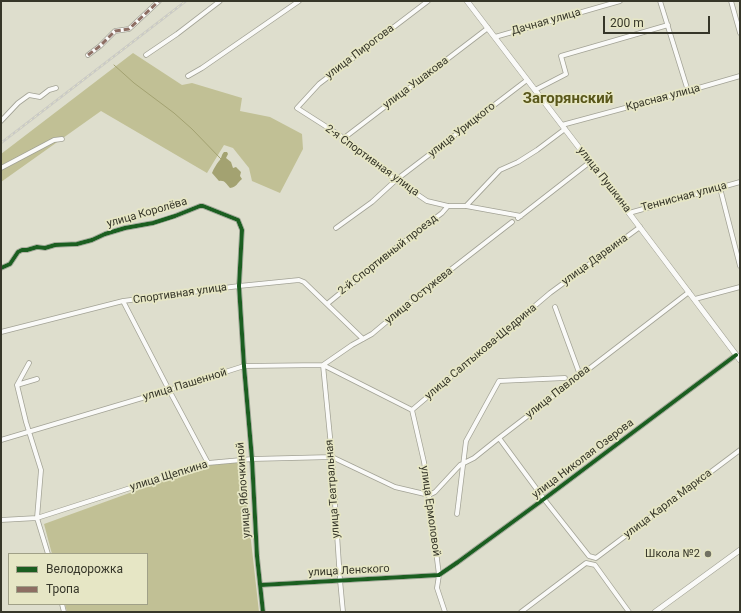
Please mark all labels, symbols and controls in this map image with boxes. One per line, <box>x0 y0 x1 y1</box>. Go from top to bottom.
street label: Дачная улица <box>510 6 582 38</box>
scale bar <box>605 8 712 34</box>
text: 200 m <box>610 16 644 30</box>
street label: улица Пирогова <box>323 22 397 82</box>
street label: улица Ушакова <box>381 54 451 112</box>
street label: Красная улица <box>625 82 701 114</box>
district label: Загорянский <box>523 90 613 108</box>
street label: улица Урицкого <box>426 100 498 160</box>
street label: 2-я Спортивная улица <box>323 123 421 199</box>
street label: улица Пушкина <box>574 145 634 215</box>
street label: Теннисная улица <box>640 179 728 215</box>
street label: улица Королёва <box>105 195 189 231</box>
street label: 2-й Спортивный проезд <box>336 212 440 298</box>
street label: улица Дарвина <box>559 232 631 288</box>
street label: улица Остужева <box>383 265 455 327</box>
street label: Спортивная улица <box>132 281 228 307</box>
street label: улица Салтыкова-Щедрина <box>422 301 540 403</box>
street label: улица Павлова <box>523 363 593 421</box>
street label: улица Пашенной <box>142 366 228 404</box>
street label: улица Николая Озерова <box>530 416 636 502</box>
street label: улица Театральная <box>323 439 343 539</box>
street label: улица Яблочкиной <box>234 442 254 538</box>
street label: улица Щепкина <box>129 458 209 494</box>
street label: улица Ермоловой <box>417 465 443 557</box>
street label: улица Карла Маркса <box>621 467 715 541</box>
place label: Школа №2 <box>645 547 700 561</box>
marker: Школа №2 <box>703 549 713 559</box>
legend <box>8 553 148 605</box>
text: Велодорожка <box>46 562 123 576</box>
street label: улица Ленского <box>308 562 390 580</box>
text: Тропа <box>46 582 80 596</box>

